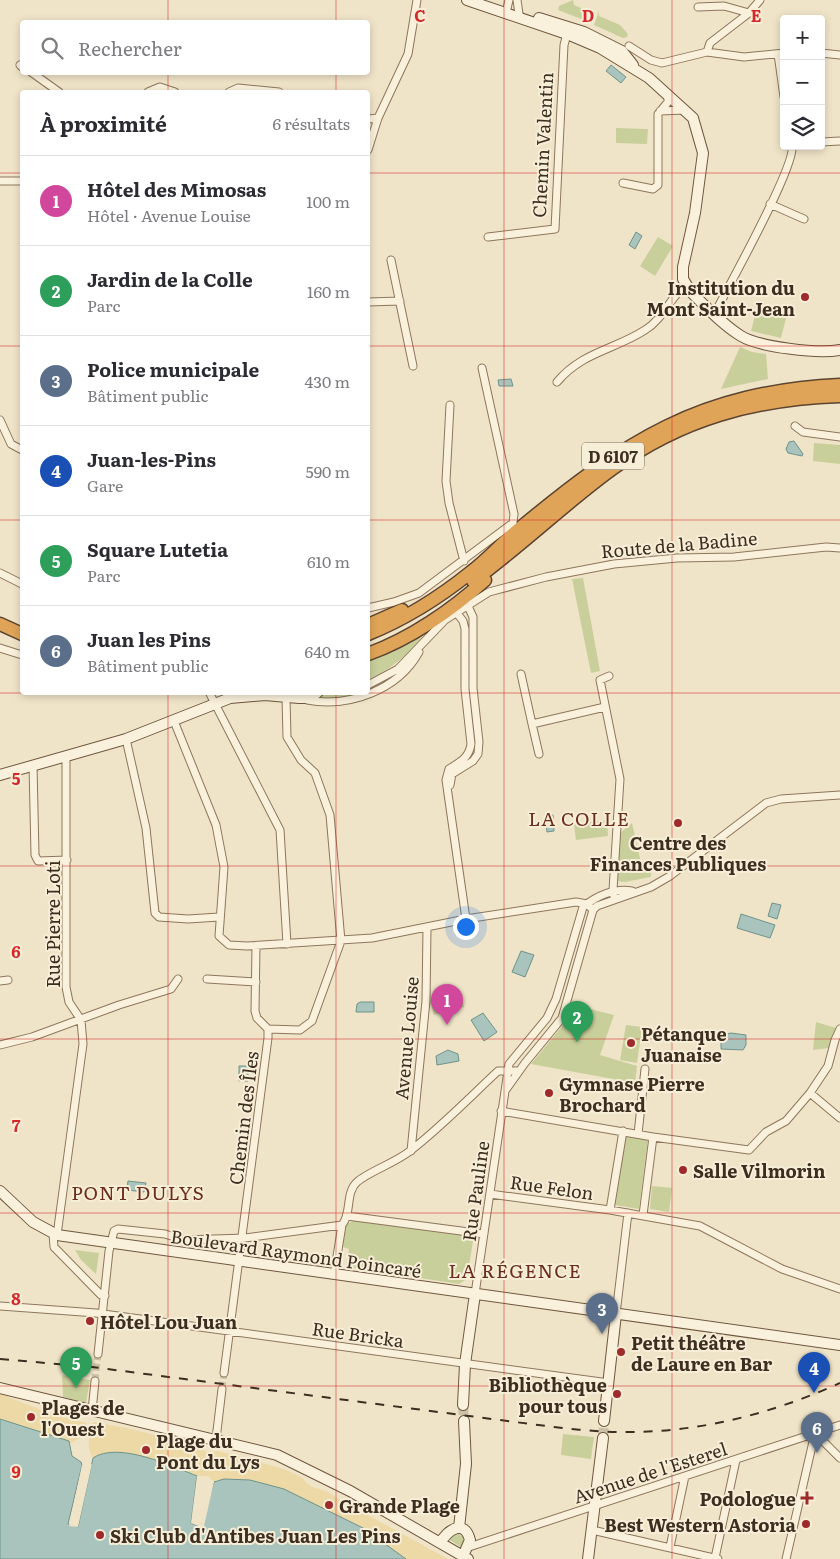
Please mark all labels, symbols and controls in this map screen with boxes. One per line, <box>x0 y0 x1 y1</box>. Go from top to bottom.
text: C <box>414 3 426 27</box>
text: D <box>582 3 594 27</box>
text: E <box>751 3 762 27</box>
map controls <box>780 15 825 150</box>
button: + <box>780 15 825 60</box>
search box <box>20 20 370 75</box>
icon: search <box>38 34 66 62</box>
text: Rechercher <box>78 34 182 62</box>
button: − <box>780 60 825 105</box>
street label: Chemin Valentin <box>525 71 559 218</box>
button: layers <box>780 105 825 150</box>
text: À proximité <box>40 107 167 138</box>
text: 6 résultats <box>272 111 350 135</box>
text: Hôtel des Mimosas <box>87 175 266 203</box>
text: 1 <box>53 189 59 213</box>
text: 100 m <box>306 189 350 213</box>
text: Hôtel · Avenue Louise <box>87 203 251 227</box>
text: Jardin de la Colle <box>87 265 253 293</box>
place label: Institution du Mont Saint-Jean <box>646 274 795 322</box>
text: 2 <box>52 279 60 303</box>
text: 160 m <box>307 279 350 303</box>
marker: Institution du Mont Saint-Jean <box>799 291 811 303</box>
text: Parc <box>87 293 121 317</box>
text: Police municipale <box>87 355 259 383</box>
text: 3 <box>52 369 60 393</box>
text: 430 m <box>305 369 350 393</box>
text: Bâtiment public <box>87 383 209 407</box>
road number: D 6107 <box>582 442 644 470</box>
text: Juan-les-Pins <box>87 445 216 473</box>
text: 4 <box>51 459 61 483</box>
text: 590 m <box>306 459 350 483</box>
text: Gare <box>87 473 123 497</box>
street label: Route de la Badine <box>600 524 758 564</box>
text: Square Lutetia <box>87 535 228 563</box>
text: 5 <box>52 549 60 573</box>
text: 610 m <box>307 549 350 573</box>
text: Parc <box>87 563 121 587</box>
text: Juan les Pins <box>87 625 211 653</box>
text: 6 <box>51 639 61 663</box>
text: 640 m <box>305 639 350 663</box>
text: Bâtiment public <box>87 653 209 677</box>
text: 5 <box>12 766 21 790</box>
district label: LA COLLE <box>528 804 630 832</box>
marker: Centre des Finances Publiques <box>672 817 684 829</box>
place label: Centre des Finances Publiques <box>590 829 766 877</box>
street label: Rue Pierre Loti <box>39 860 66 988</box>
your location <box>453 914 479 940</box>
text: 6 <box>11 939 21 963</box>
street label: Avenue Louise <box>387 975 425 1101</box>
pin: 1 <box>431 984 463 1025</box>
pin: 2 <box>561 1001 593 1042</box>
place label: Pétanque Juanaise <box>641 1020 727 1068</box>
marker: Pétanque Juanaise <box>625 1037 637 1049</box>
street label: Chemin des Îles <box>221 1050 265 1186</box>
place label: Gymnase Pierre Brochard <box>559 1070 705 1118</box>
marker: Gymnase Pierre Brochard <box>543 1087 555 1099</box>
text: 7 <box>12 1113 21 1137</box>
street label: Rue Pauline <box>455 1139 495 1243</box>
place label: Salle Vilmorin <box>693 1157 826 1184</box>
marker: Salle Vilmorin <box>677 1164 689 1176</box>
street label: Rue Felon <box>508 1168 596 1206</box>
district label: PONT DULYS <box>71 1178 205 1206</box>
street label: Boulevard Raymond Poincaré <box>169 1222 423 1284</box>
district label: LA RÉGENCE <box>448 1256 582 1284</box>
text: 8 <box>11 1286 21 1310</box>
pin: 3 <box>586 1293 618 1334</box>
place label: Hôtel Lou Juan <box>100 1308 238 1335</box>
street label: Rue Bricka <box>310 1314 406 1354</box>
marker: Hôtel Lou Juan <box>84 1315 96 1327</box>
place label: Petit théâtre de Laure en Bar <box>631 1329 772 1377</box>
marker: Petit théâtre de Laure en Bar <box>615 1346 627 1358</box>
pin: 5 <box>60 1347 92 1388</box>
pin: 4 <box>798 1352 830 1393</box>
place label: Bibliothèque pour tous <box>489 1371 607 1419</box>
marker: Bibliothèque pour tous <box>611 1388 623 1400</box>
place label: Plages de l'Ouest <box>41 1394 125 1442</box>
marker: Plages de l'Ouest <box>25 1411 37 1423</box>
pin: 6 <box>801 1412 833 1453</box>
place label: Plage du Pont du Lys <box>156 1427 260 1475</box>
street label: Avenue de l'Esterel <box>570 1434 730 1510</box>
marker: Plage du Pont du Lys <box>140 1444 152 1456</box>
text: 9 <box>11 1459 21 1483</box>
place label: Podologue <box>699 1485 796 1512</box>
marker: Podologue <box>800 1491 814 1505</box>
place label: Grande Plage <box>339 1492 460 1519</box>
marker: Grande Plage <box>323 1499 335 1511</box>
place label: Best Western Astoria <box>604 1511 797 1538</box>
marker: Best Western Astoria <box>800 1518 812 1530</box>
place label: Ski Club d'Antibes Juan Les Pins <box>110 1522 400 1549</box>
marker: Ski Club d'Antibes Juan Les Pins <box>94 1529 106 1541</box>

